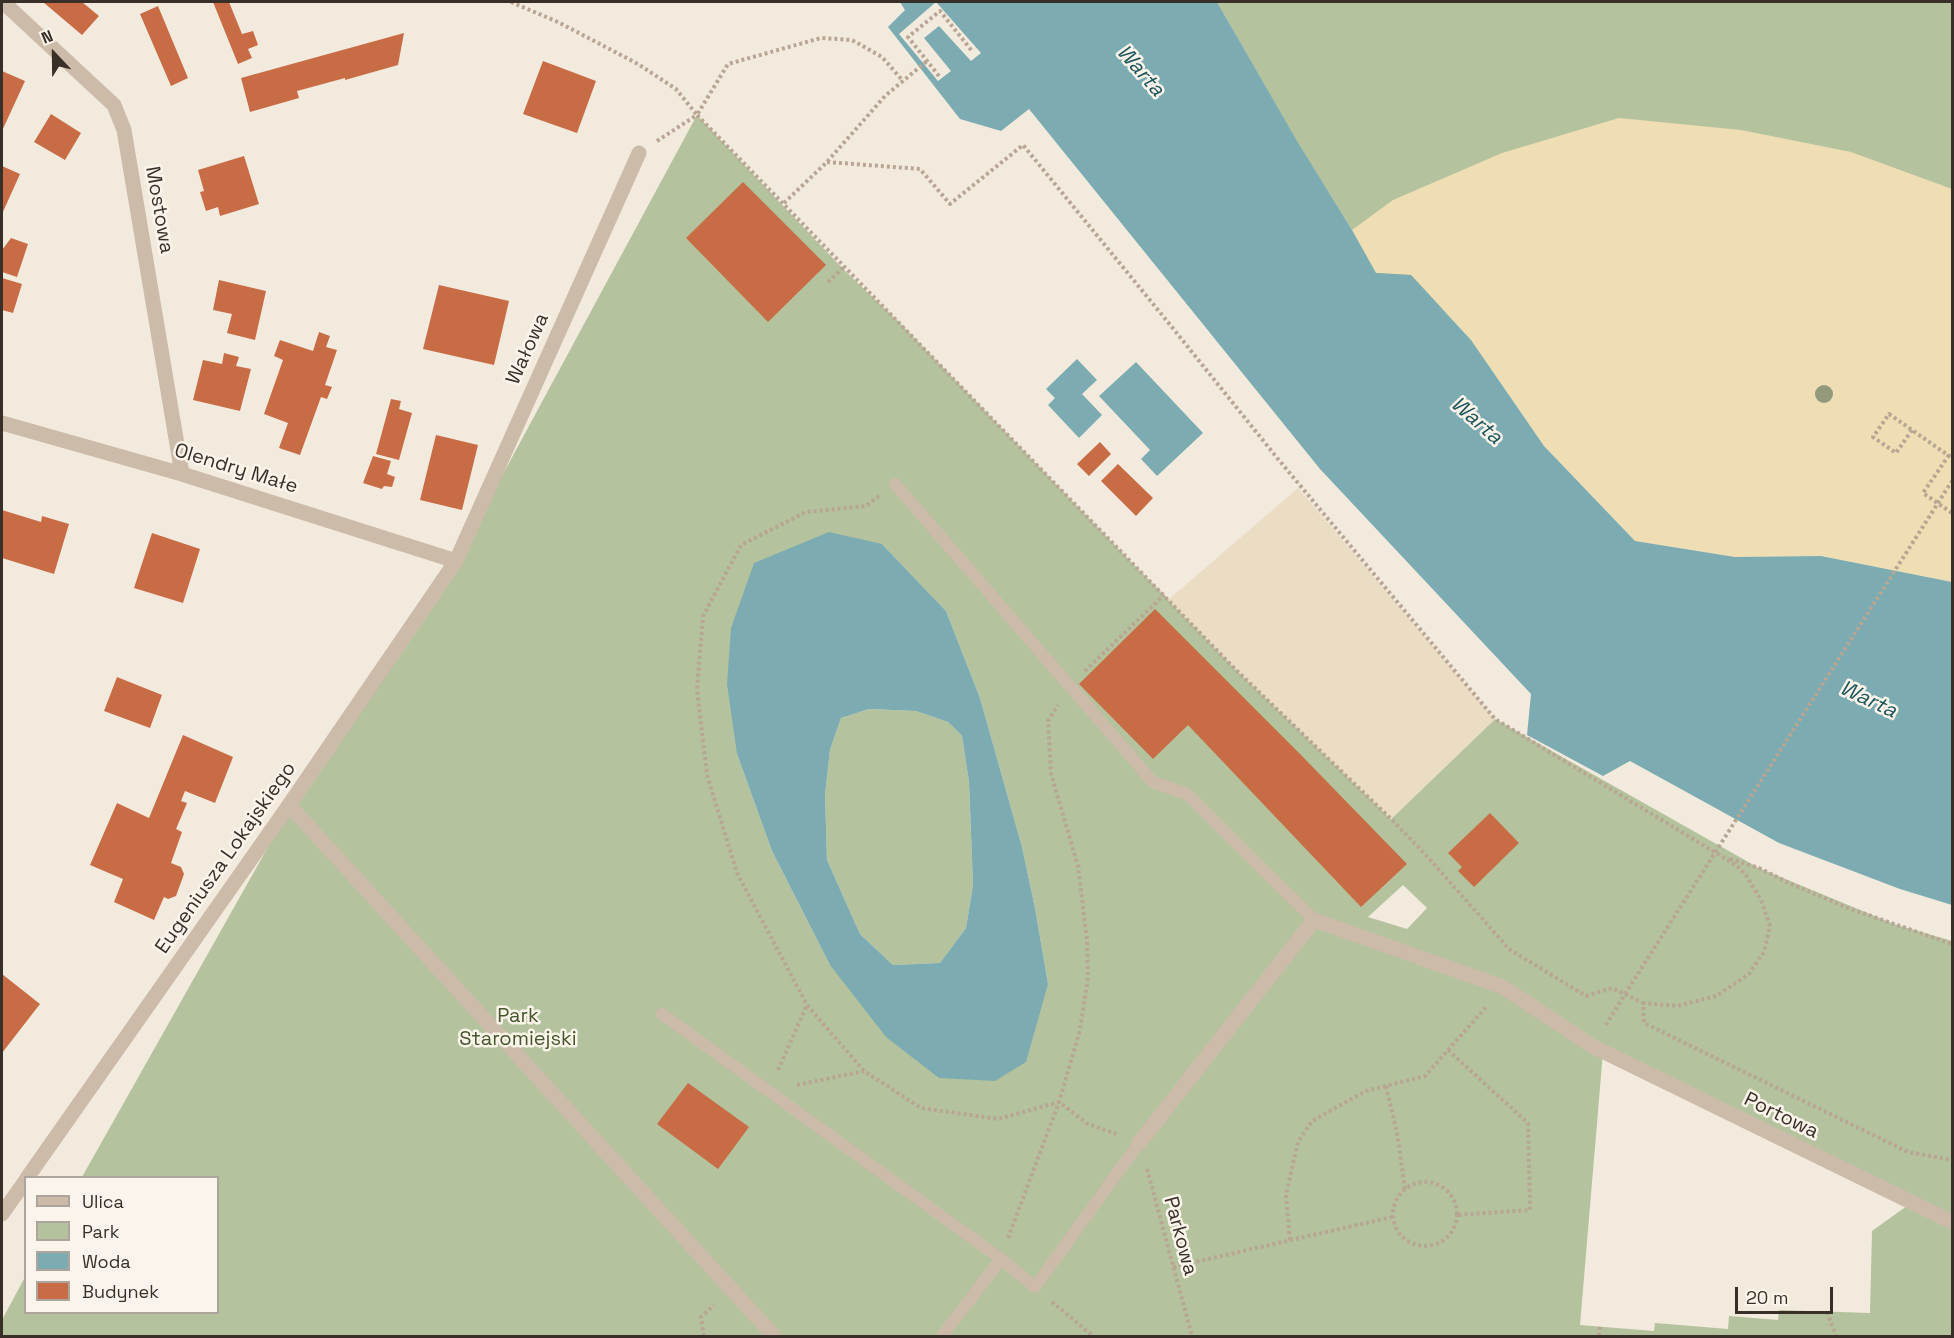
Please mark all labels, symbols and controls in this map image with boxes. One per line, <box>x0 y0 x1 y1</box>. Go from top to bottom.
north arrow <box>24 24 84 84</box>
text: N <box>38 25 56 49</box>
water label: Warta <box>1111 40 1169 102</box>
street label: Mostowa <box>140 164 178 256</box>
street label: Wałowa <box>502 310 554 388</box>
water label: Warta <box>1445 392 1507 450</box>
street label: Olendry Małe <box>171 439 301 499</box>
water label: Warta <box>1836 676 1900 724</box>
street label: Eugeniusza Lokajskiego <box>151 758 301 958</box>
park label: Park Staromiejski <box>459 1005 577 1052</box>
street label: Portowa <box>1740 1088 1822 1144</box>
legend <box>24 1176 219 1314</box>
text: Ulica <box>82 1190 124 1213</box>
street label: Parkowa <box>1158 1194 1202 1278</box>
text: Park <box>82 1220 119 1243</box>
text: Woda <box>82 1250 131 1273</box>
scale bar <box>1738 1275 1836 1313</box>
text: Budynek <box>82 1280 159 1303</box>
text: 20 m <box>1746 1286 1789 1309</box>

